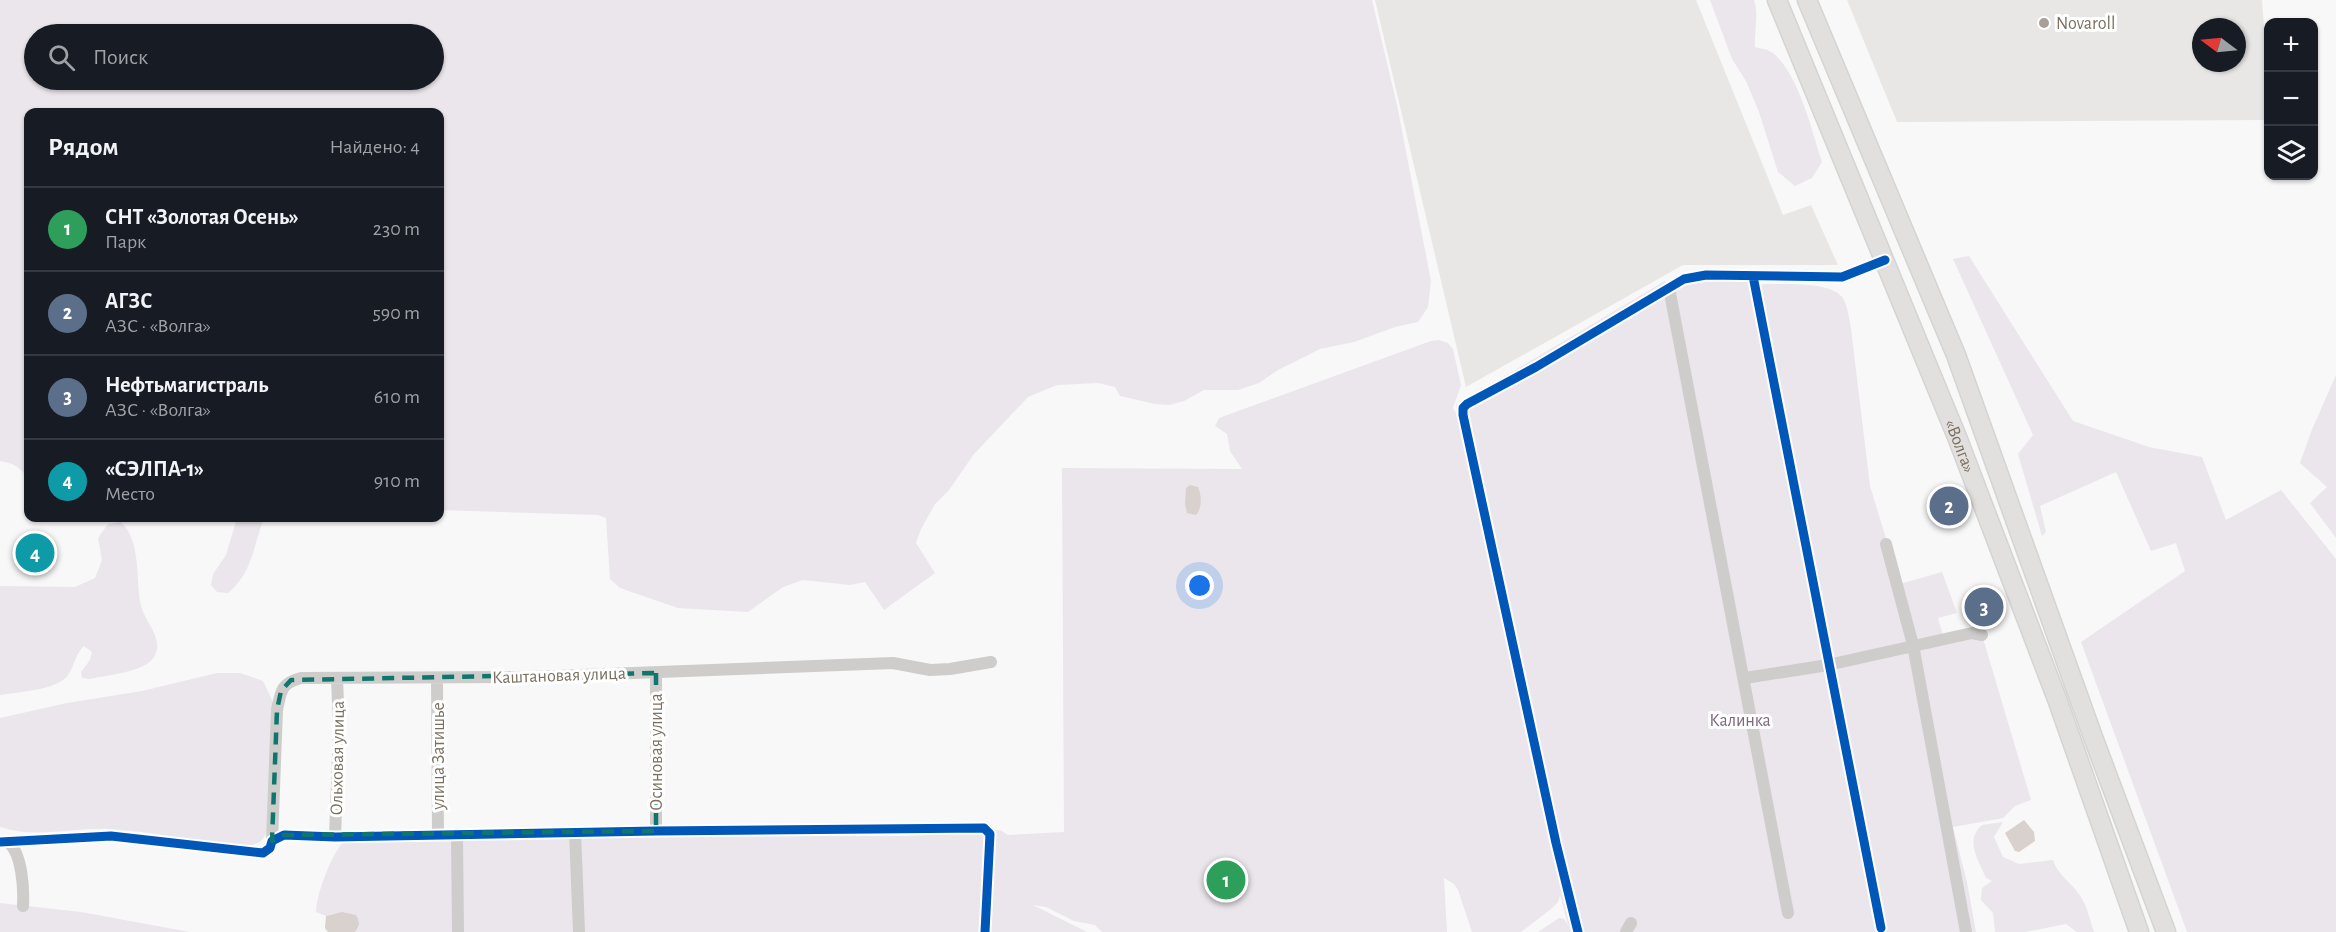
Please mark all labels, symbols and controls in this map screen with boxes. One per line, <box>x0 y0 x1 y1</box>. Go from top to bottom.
place label: Novaroll <box>2056 15 2116 33</box>
marker: Novaroll <box>2037 16 2051 30</box>
north arrow <box>2192 18 2246 72</box>
map controls <box>2264 18 2318 180</box>
button: + <box>2264 18 2318 72</box>
search box <box>24 24 444 90</box>
icon: search <box>45 41 78 74</box>
text: Поиск <box>93 46 148 68</box>
button: − <box>2264 72 2318 126</box>
button: layers <box>2264 126 2318 180</box>
text: Рядом <box>48 134 119 160</box>
text: Найдено: 4 <box>330 137 420 157</box>
text: СНТ «Золотая Осень» <box>105 206 299 228</box>
text: 1 <box>64 219 71 239</box>
text: 230 m <box>373 219 420 239</box>
text: Парк <box>105 232 146 252</box>
text: АГЗС <box>105 290 152 312</box>
text: 2 <box>63 303 72 323</box>
text: 590 m <box>372 303 420 323</box>
text: АЗС · «Волга» <box>105 316 211 336</box>
text: Нефтьмагистраль <box>105 374 268 396</box>
text: 3 <box>63 387 72 407</box>
text: 610 m <box>374 387 420 407</box>
text: АЗС · «Волга» <box>105 400 211 420</box>
street label: «Волга» <box>1941 417 1978 475</box>
text: «СЭЛПА-1» <box>105 458 204 480</box>
text: 4 <box>62 471 73 491</box>
text: 910 m <box>374 471 420 491</box>
text: Место <box>105 484 155 504</box>
pin: 2 <box>1930 484 1968 528</box>
pin: 4 <box>15 530 54 576</box>
your location <box>1185 571 1214 600</box>
pin: 3 <box>1964 584 2004 630</box>
street label: Каштановая улица <box>492 665 626 687</box>
street label: Осиновая улица <box>648 693 666 811</box>
street label: Ольховая улица <box>328 701 348 815</box>
street label: улица Затишье <box>430 702 448 811</box>
park label: Калинка <box>1709 712 1771 730</box>
pin: 1 <box>1206 858 1246 902</box>

